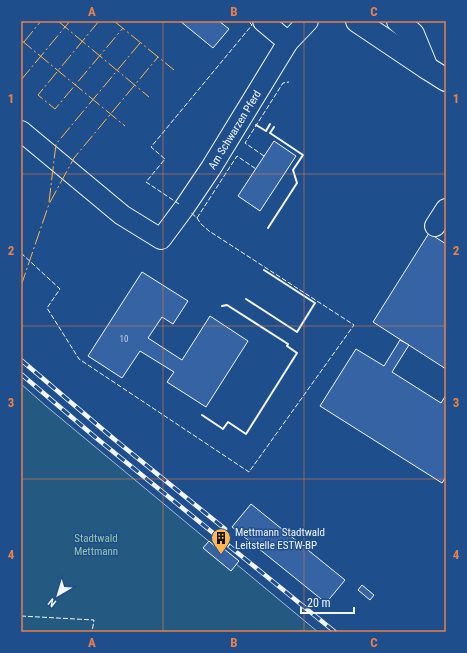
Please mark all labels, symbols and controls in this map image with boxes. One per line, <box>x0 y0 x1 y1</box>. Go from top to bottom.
text: A <box>88 4 96 19</box>
text: B <box>230 4 238 19</box>
text: C <box>370 4 378 19</box>
street label: Am Schwarzen Pferd <box>206 88 264 172</box>
text: 1 <box>8 91 14 106</box>
text: 1 <box>453 91 459 106</box>
text: 2 <box>8 243 15 258</box>
text: 2 <box>453 243 460 258</box>
house number: 10 <box>120 334 128 344</box>
text: 3 <box>8 395 14 410</box>
text: 3 <box>453 395 459 410</box>
place label: Mettmann Stadtwald Leitstelle ESTW-BP <box>235 526 325 552</box>
building icon: Mettmann Stadtwald Leitstelle ESTW-BP <box>210 527 232 555</box>
park label: Stadtwald Mettmann <box>74 532 118 558</box>
text: 4 <box>8 547 15 562</box>
text: 4 <box>453 547 460 562</box>
north arrow <box>38 575 78 615</box>
scale bar <box>301 589 354 615</box>
text: N <box>45 595 59 610</box>
text: 20 m <box>307 596 331 610</box>
text: A <box>88 635 96 650</box>
text: B <box>230 635 238 650</box>
text: C <box>370 635 378 650</box>

